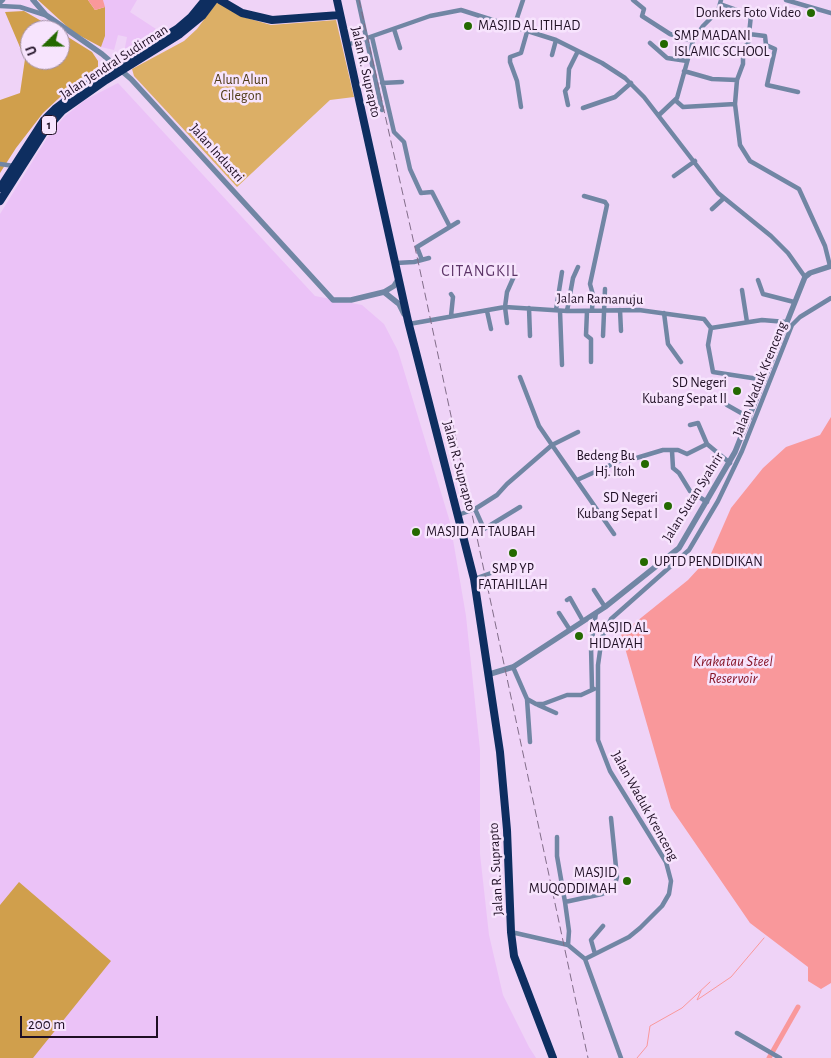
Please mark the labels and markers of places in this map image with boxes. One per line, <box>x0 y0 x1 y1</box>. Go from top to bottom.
place label: Donkers Foto Video <box>696 5 801 21</box>
marker: Donkers Foto Video <box>805 7 817 19</box>
place label: MASJID AL ITIHAD <box>478 18 580 34</box>
marker: MASJID AL ITIHAD <box>462 20 474 32</box>
place label: SMP MADANI ISLAMIC SCHOOL <box>674 28 769 60</box>
marker: SMP MADANI ISLAMIC SCHOOL <box>658 38 670 50</box>
place label: SD Negeri Kubang Sepat II <box>642 375 727 408</box>
marker: SD Negeri Kubang Sepat II <box>731 385 743 397</box>
place label: Bedeng Bu Hj. Itoh <box>576 448 635 481</box>
marker: Bedeng Bu Hj. Itoh <box>639 458 651 470</box>
place label: SD Negeri Kubang Sepat I <box>577 490 658 522</box>
marker: SD Negeri Kubang Sepat I <box>662 500 674 512</box>
place label: MASJID AT TAUBAH <box>426 524 536 540</box>
marker: MASJID AT TAUBAH <box>410 526 422 538</box>
marker: SMP YP FATAHILLAH <box>507 547 519 559</box>
place label: UPTD PENDIDIKAN <box>654 554 763 570</box>
marker: UPTD PENDIDIKAN <box>638 556 650 568</box>
place label: SMP YP FATAHILLAH <box>478 561 548 594</box>
place label: MASJID AL HIDAYAH <box>589 620 648 652</box>
marker: MASJID AL HIDAYAH <box>573 630 585 642</box>
place label: MASJID MUQODDIMAH <box>529 865 617 898</box>
marker: MASJID MUQODDIMAH <box>621 875 633 887</box>

